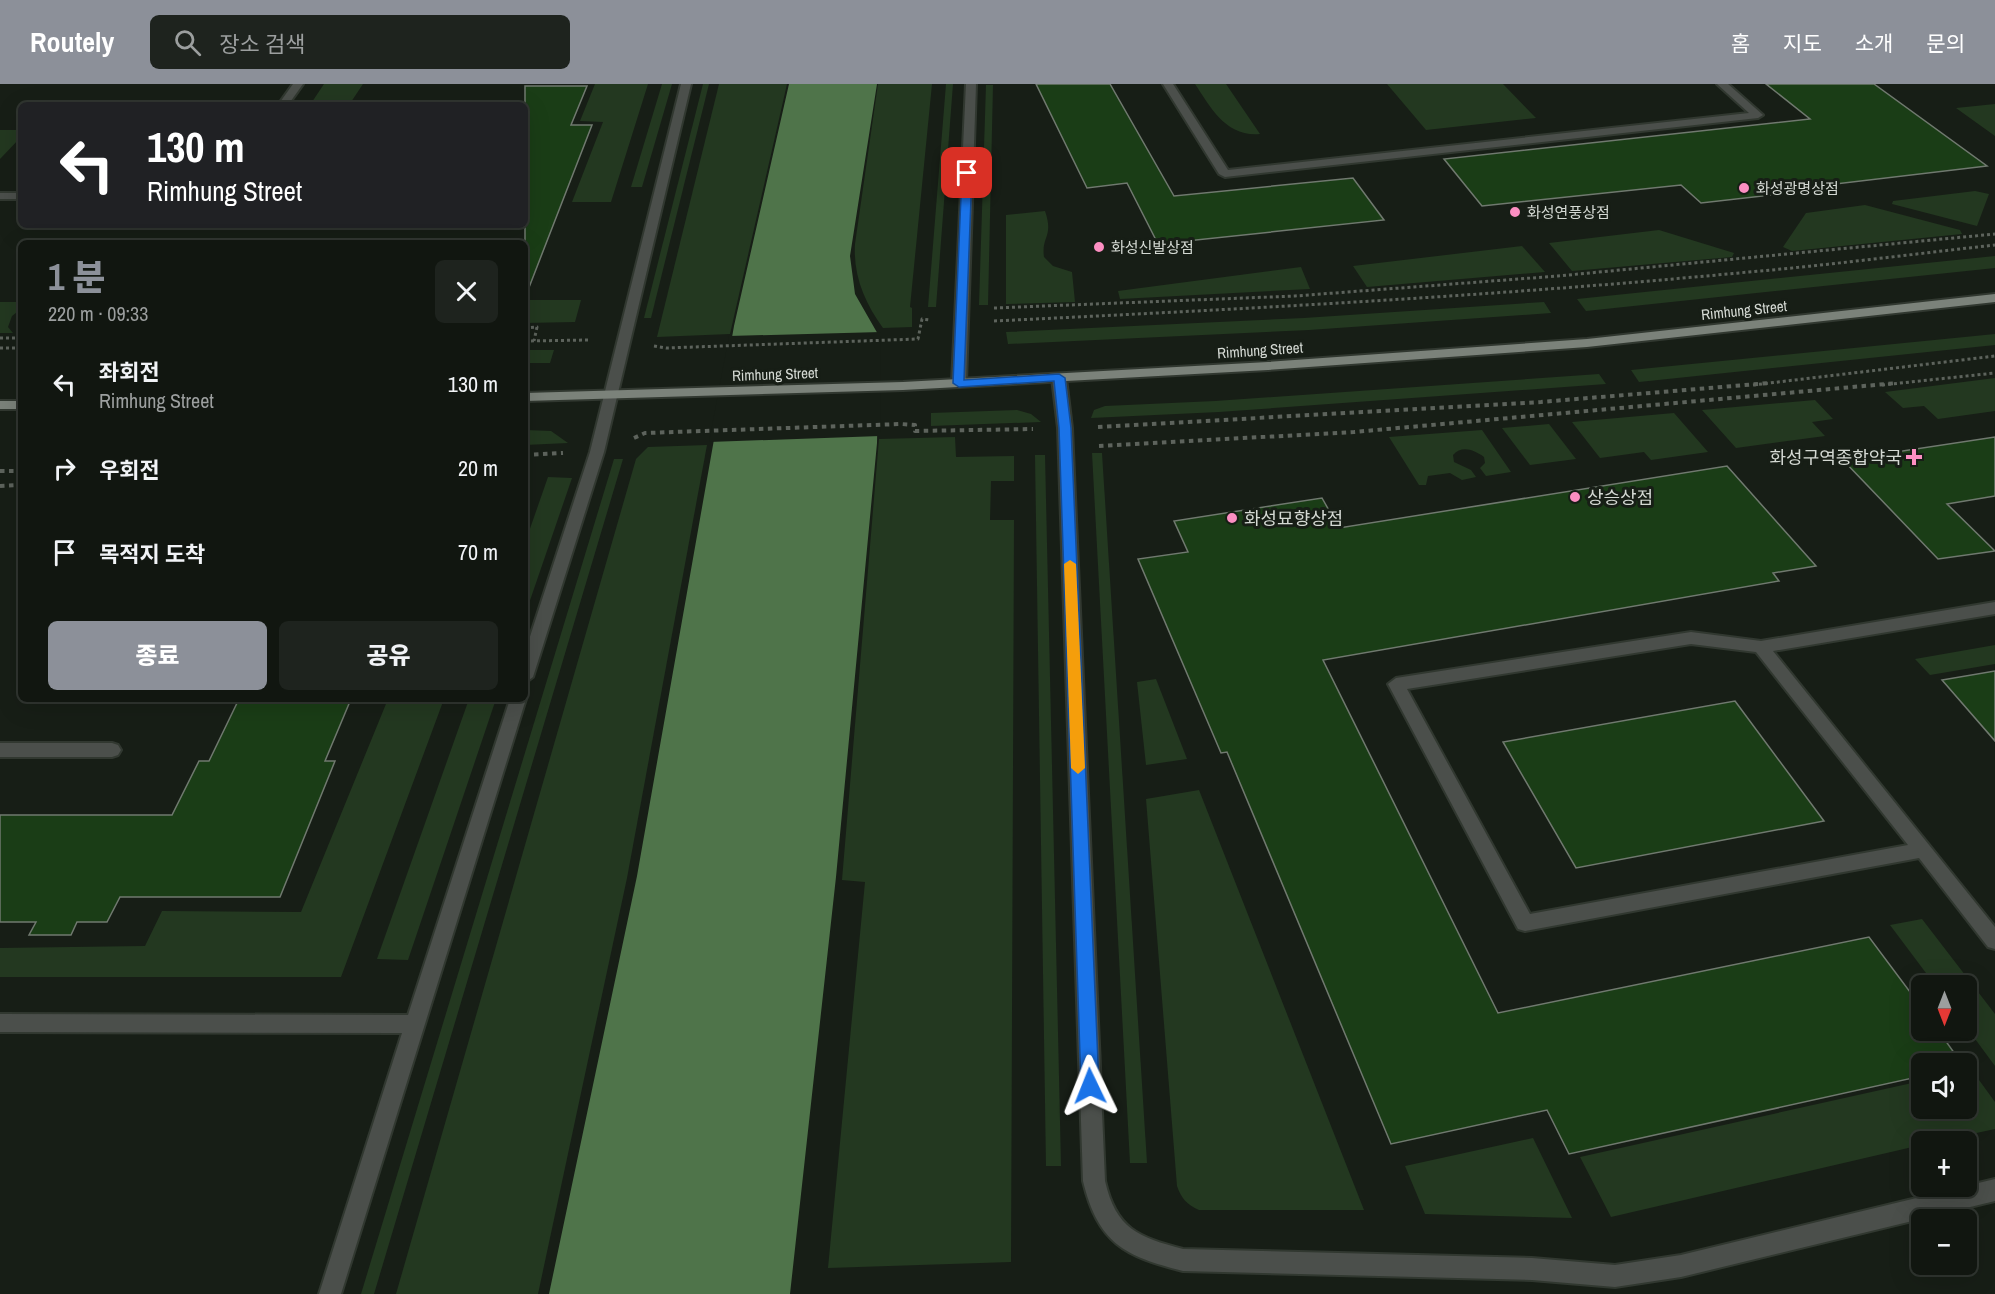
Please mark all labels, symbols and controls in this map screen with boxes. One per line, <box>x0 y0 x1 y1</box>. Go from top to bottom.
search box <box>150 15 570 69</box>
text: Routely <box>30 23 114 61</box>
icon: search <box>171 26 204 59</box>
text: 장소 검색 <box>219 29 305 59</box>
text: 홈 <box>1731 29 1750 58</box>
text: 지도 <box>1783 29 1822 58</box>
text: 소개 <box>1855 29 1893 58</box>
text: 문의 <box>1926 29 1965 58</box>
text: 130 m <box>147 119 245 175</box>
icon: left <box>48 126 126 204</box>
pin <box>941 147 992 198</box>
icon: arrive <box>950 156 983 189</box>
text: Rimhung Street <box>147 173 302 209</box>
place label: 화성광명상점 <box>1756 178 1839 199</box>
marker: 화성광명상점 <box>1737 181 1751 195</box>
place label: 화성연풍상점 <box>1527 202 1610 223</box>
marker: 화성연풍상점 <box>1508 205 1522 219</box>
place label: 화성신발상점 <box>1111 237 1194 258</box>
marker: 화성신발상점 <box>1092 240 1106 254</box>
text: 1 분 <box>48 253 106 301</box>
button: close <box>435 260 498 323</box>
street label: Rimhung Street <box>1700 295 1789 325</box>
text: 220 m · 09:33 <box>48 300 148 327</box>
street label: Rimhung Street <box>1216 336 1304 363</box>
text: 좌회전 <box>99 357 160 387</box>
street label: Rimhung Street <box>732 362 819 386</box>
icon: left <box>48 368 81 401</box>
text: 130 m <box>448 369 498 399</box>
text: Rimhung Street <box>99 387 214 414</box>
place label: 화성구역종합약국 <box>1770 445 1902 470</box>
marker: 화성구역종합약국 <box>1907 450 1921 464</box>
icon: right <box>48 452 81 485</box>
text: 20 m <box>458 453 498 483</box>
text: 우회전 <box>99 455 160 485</box>
place label: 상승상점 <box>1587 485 1653 510</box>
marker: 상승상점 <box>1568 490 1582 504</box>
place label: 화성묘향상점 <box>1244 506 1343 531</box>
marker: 화성묘향상점 <box>1225 511 1239 525</box>
icon: arrive <box>48 536 81 569</box>
text: 70 m <box>458 537 498 567</box>
text: 목적지 도착 <box>99 539 205 569</box>
button: 종료 <box>48 621 267 690</box>
button: 공유 <box>279 621 498 690</box>
north arrow <box>1911 975 1977 1041</box>
map controls <box>1911 975 1977 1275</box>
button: sound <box>1911 1053 1977 1119</box>
position arrow <box>1058 1054 1122 1118</box>
button: + <box>1911 1131 1977 1197</box>
button: − <box>1911 1209 1977 1275</box>

